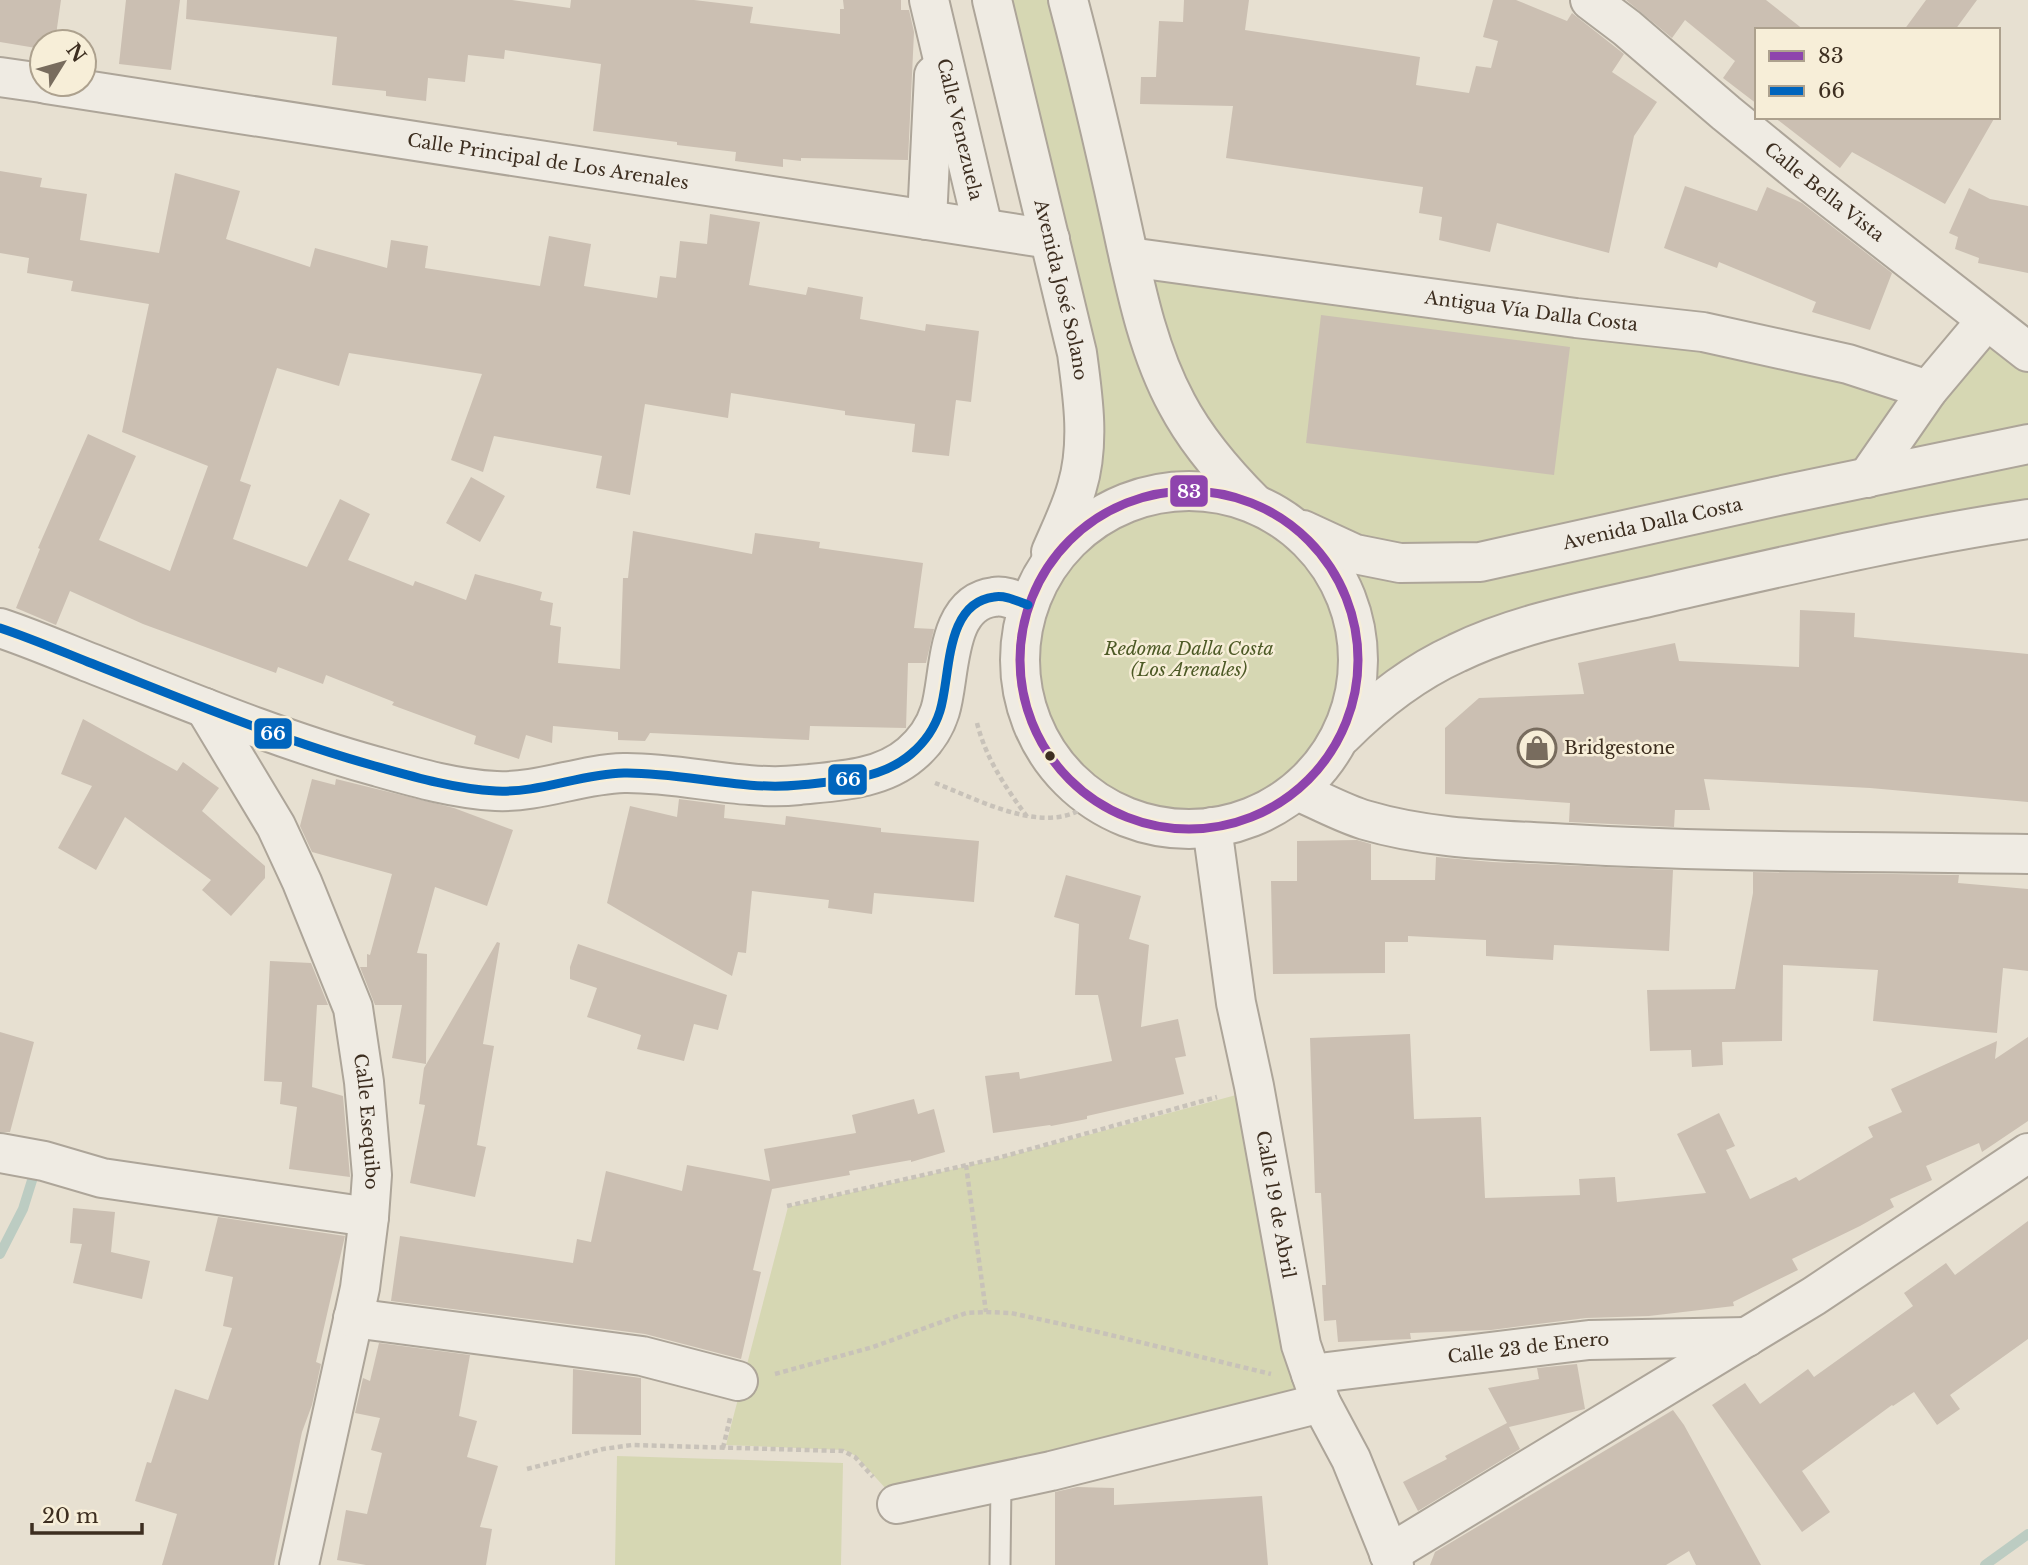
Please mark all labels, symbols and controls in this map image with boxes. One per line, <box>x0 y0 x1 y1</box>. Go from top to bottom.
north arrow <box>28 28 98 98</box>
legend <box>1755 28 2000 119</box>
text: N <box>62 39 91 67</box>
text: 83 <box>1818 43 1844 69</box>
street label: Calle Venezuela <box>932 56 987 202</box>
text: 66 <box>1818 78 1845 104</box>
street label: Calle Principal de Los Arenales <box>406 129 690 194</box>
street label: Calle Bella Vista <box>1760 138 1889 246</box>
street label: Avenida José Solano <box>1029 196 1092 381</box>
street label: Antigua Vía Dalla Costa <box>1422 286 1639 336</box>
line badge: 83 <box>1169 474 1209 508</box>
text: 83 <box>1177 480 1201 503</box>
street label: Avenida Dalla Costa <box>1560 493 1744 555</box>
park label: Redoma Dalla Costa (Los Arenales) <box>1103 638 1274 681</box>
line badge: 66 <box>253 717 293 750</box>
text: 66 <box>260 722 286 745</box>
shop icon: Bridgestone <box>1516 727 1558 769</box>
place label: Bridgestone <box>1564 737 1675 759</box>
unlabelled marker <box>1043 749 1057 763</box>
line badge: 66 <box>827 763 868 796</box>
text: 66 <box>835 768 861 791</box>
street label: Calle Esequibo <box>349 1052 383 1191</box>
street label: Calle 19 de Abril <box>1251 1129 1300 1280</box>
street label: Calle 23 de Enero <box>1446 1329 1609 1368</box>
scale bar <box>32 1492 142 1536</box>
text: 20 m <box>42 1503 99 1529</box>

